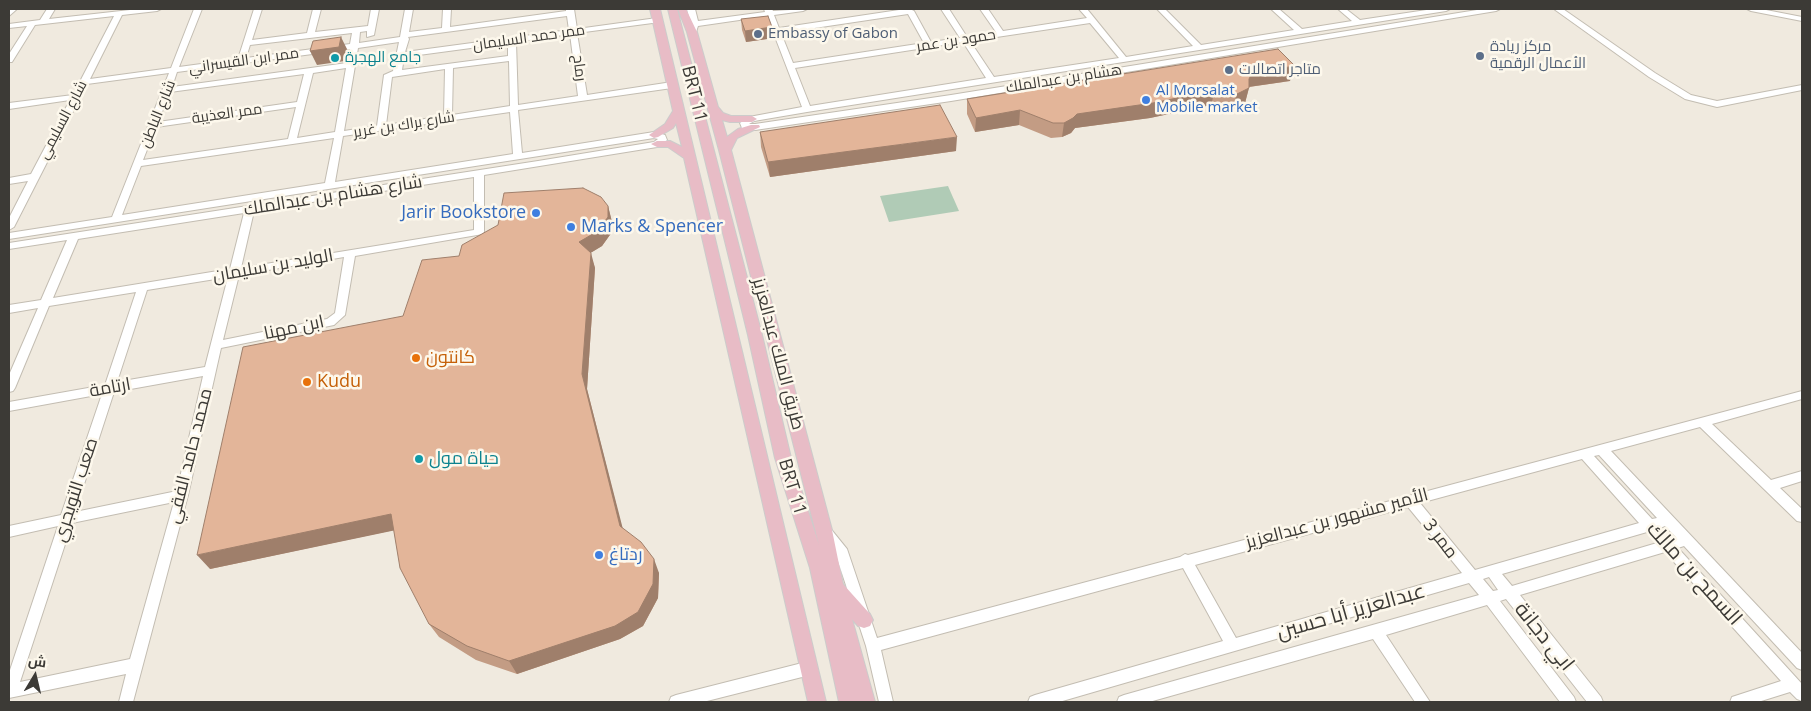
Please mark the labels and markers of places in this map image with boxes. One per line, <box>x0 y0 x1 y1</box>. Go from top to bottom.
place label: Embassy of Gabon <box>768 25 898 43</box>
marker: Embassy of Gabon <box>752 28 764 40</box>
place label: مركز ريادة الأعمال الرقمية <box>1490 38 1586 73</box>
place label: جامع الهجرة <box>345 49 421 67</box>
marker: مركز ريادة الأعمال الرقمية <box>1474 50 1486 62</box>
marker: جامع الهجرة <box>329 52 341 64</box>
place label: متاجر اتصالات <box>1239 61 1321 79</box>
marker: متاجر اتصالات <box>1223 64 1235 76</box>
place label: Al Morsalat Mobile market <box>1156 82 1258 117</box>
marker: Al Morsalat Mobile market <box>1140 94 1152 106</box>
place label: Jarir Bookstore <box>401 202 526 224</box>
marker: Jarir Bookstore <box>530 207 542 219</box>
place label: Marks & Spencer <box>581 216 723 238</box>
marker: Marks & Spencer <box>565 221 577 233</box>
place label: كانتون <box>426 347 475 369</box>
marker: كانتون <box>410 352 422 364</box>
place label: Kudu <box>317 371 361 393</box>
marker: Kudu <box>301 376 313 388</box>
place label: حياة مول <box>429 448 499 470</box>
marker: حياة مول <box>413 453 425 465</box>
place label: ردتاغ <box>609 544 642 566</box>
marker: ردتاغ <box>593 549 605 561</box>

